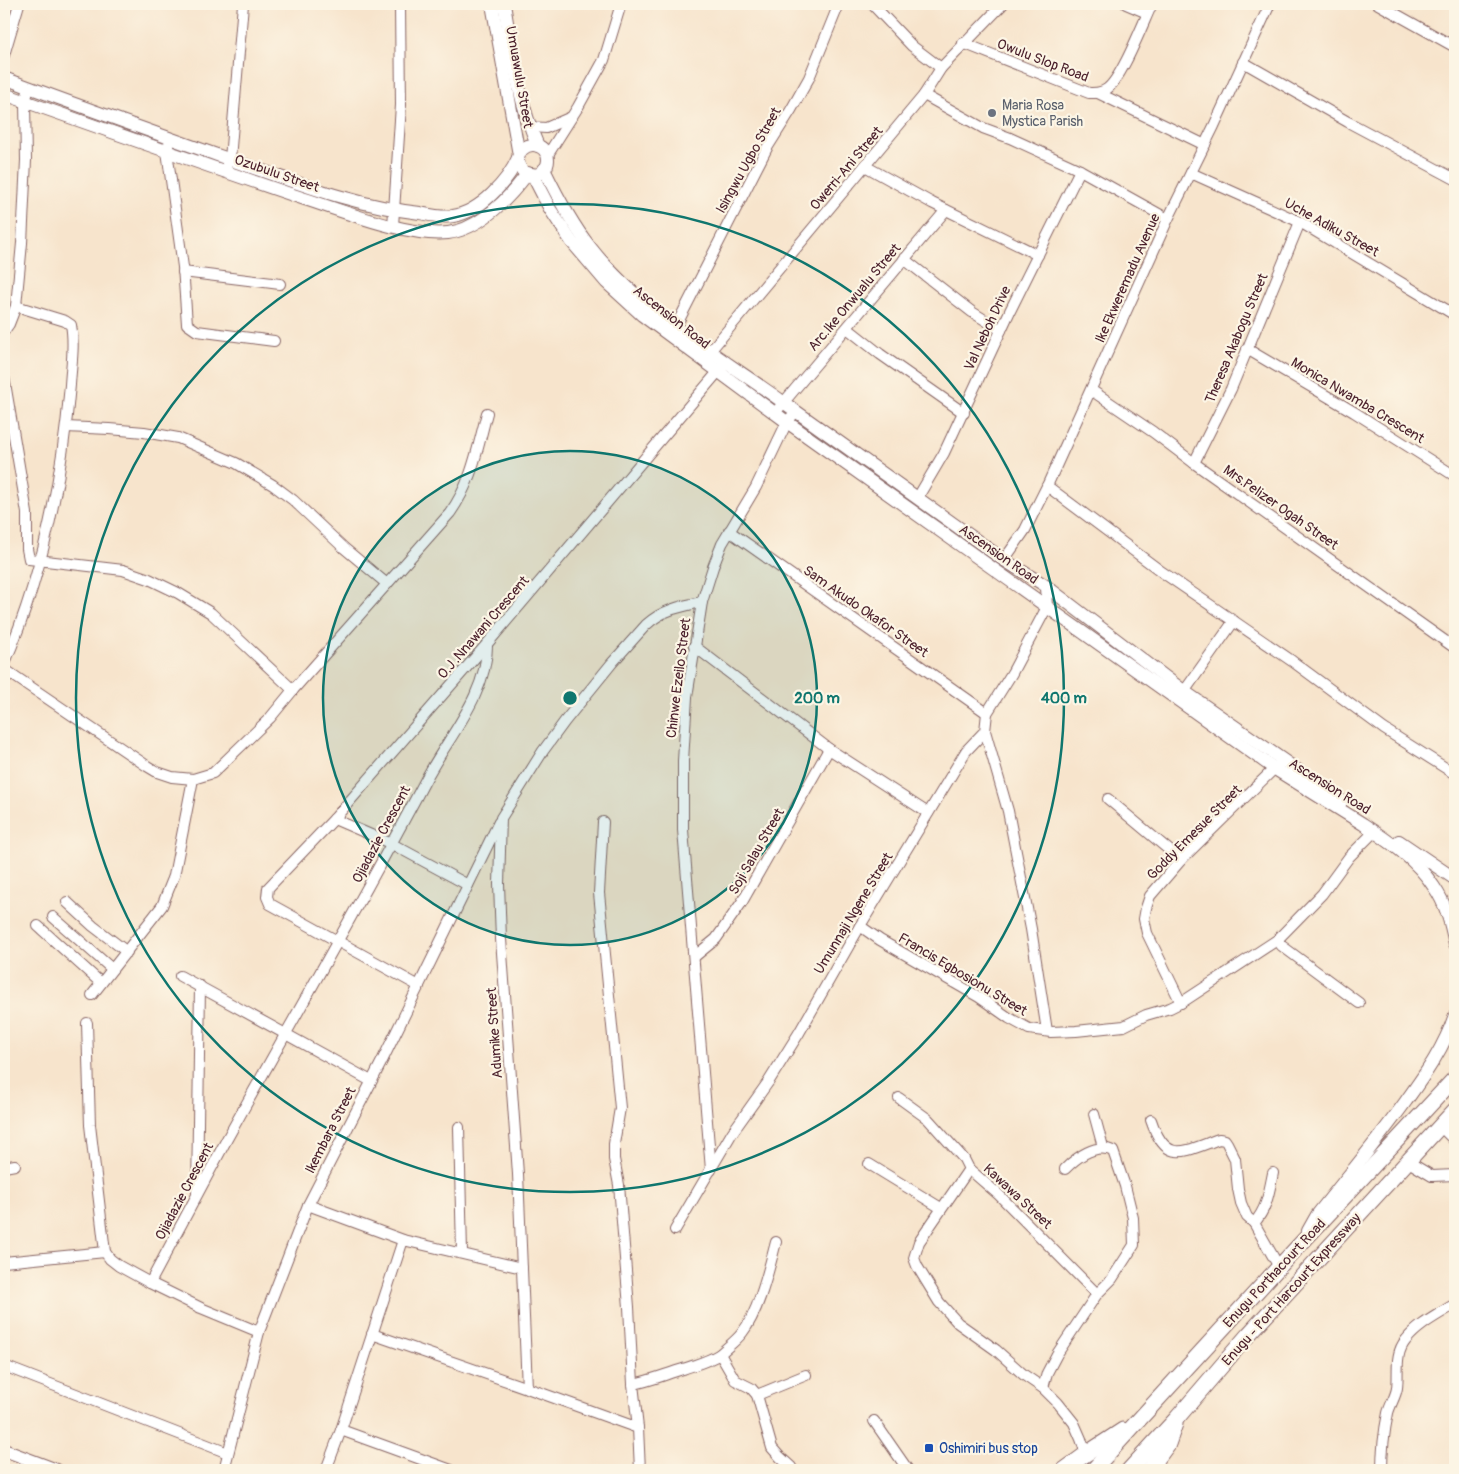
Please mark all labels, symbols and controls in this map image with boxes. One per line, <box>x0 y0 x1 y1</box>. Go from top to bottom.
street label: Umuawulu Street <box>502 25 537 130</box>
street label: Owulu Slop Road <box>995 35 1091 86</box>
place label: Maria Rosa Mystica Parish <box>1002 97 1083 130</box>
street label: Isingwu Ugbo Street <box>712 104 785 216</box>
marker: Maria Rosa Mystica Parish <box>986 107 998 119</box>
street label: Owerri-Ani Street <box>806 123 887 214</box>
street label: Ozubulu Street <box>232 151 322 196</box>
street label: Uche Adiku Street <box>1282 194 1382 261</box>
street label: Ike Ekweremadu Avenue <box>1091 211 1164 345</box>
street label: Arc.Ike Onwualu Street <box>804 240 905 355</box>
street label: Theresa Akabogu Street <box>1201 270 1272 406</box>
street label: Ascension Road <box>630 282 714 353</box>
street label: Val Neboh Drive <box>960 283 1015 373</box>
street label: Monica Nwamba Crescent <box>1288 354 1428 447</box>
street label: Mrs.Pelizer Ogah Street <box>1220 461 1342 554</box>
street label: Ascension Road <box>956 521 1042 588</box>
street label: Sam Akudo Okafor Street <box>800 562 932 661</box>
street label: O.J .Nnawani Crescent <box>434 572 533 682</box>
street label: Chinwe Ezeilo Street <box>663 617 694 739</box>
centre of rings <box>561 689 579 707</box>
text: 200 m <box>794 689 840 708</box>
text: 400 m <box>1041 689 1087 708</box>
street label: Ascension Road <box>1286 755 1374 818</box>
street label: Goddy Emesue Street <box>1143 781 1246 883</box>
street label: Ojiadazie Crescent <box>349 782 414 886</box>
street label: Soji Salau Street <box>725 805 788 897</box>
street label: Umunnaji Ngene Street <box>810 849 897 977</box>
street label: Francis Egbosionu Street <box>895 929 1030 1020</box>
street label: Adumike Street <box>483 987 506 1079</box>
street label: Ikembara Street <box>301 1084 360 1176</box>
street label: Ojiadazie Crescent <box>152 1139 217 1243</box>
street label: Kawawa Street <box>980 1160 1056 1233</box>
street label: Enugu - Port Harcourt Expressway <box>1218 1210 1364 1369</box>
street label: Enugu Porthacourt Road <box>1219 1215 1329 1331</box>
place label: Oshimiri bus stop <box>939 1440 1038 1457</box>
marker: Oshimiri bus stop <box>923 1442 935 1454</box>

